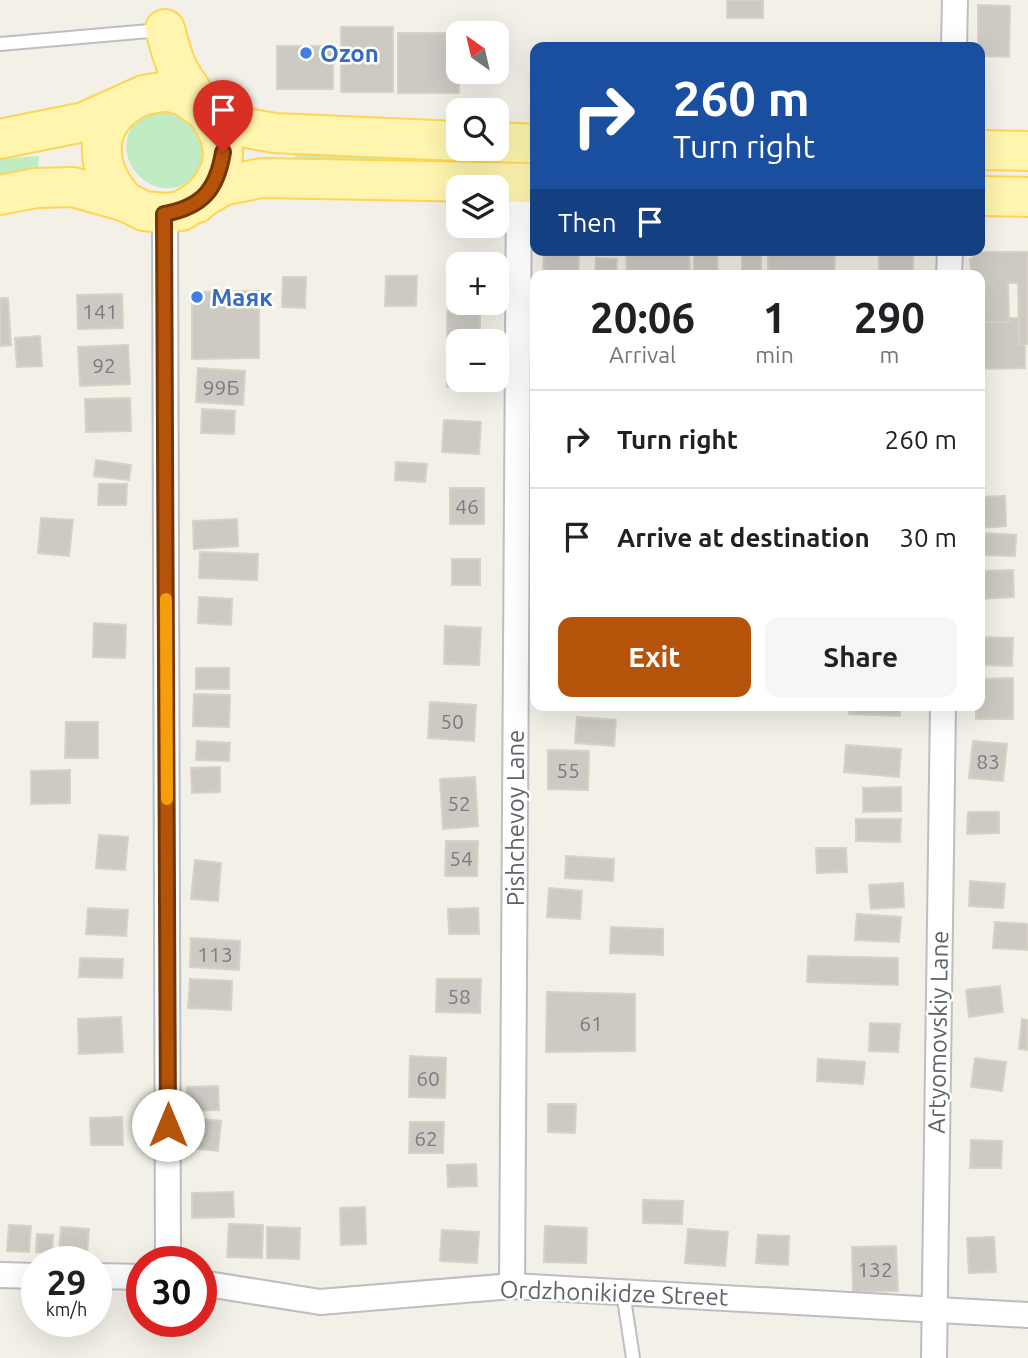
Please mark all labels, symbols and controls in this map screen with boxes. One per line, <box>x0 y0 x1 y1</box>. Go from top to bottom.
north arrow <box>446 21 509 84</box>
map controls <box>446 21 509 392</box>
place label: Ozon <box>320 40 379 67</box>
marker: Ozon <box>298 45 314 61</box>
icon: right <box>558 70 649 161</box>
text: 260 m <box>673 70 810 125</box>
pin <box>193 80 253 152</box>
icon: arrive <box>204 91 242 129</box>
button: search <box>446 98 509 161</box>
text: Turn right <box>673 128 815 164</box>
button: layers <box>446 175 509 238</box>
icon: arrive <box>631 203 669 241</box>
text: Then <box>558 208 617 237</box>
button: + <box>446 252 509 315</box>
place label: Маяк <box>211 284 273 311</box>
marker: Маяк <box>189 289 205 305</box>
text: 20:06 <box>590 294 695 341</box>
text: 1 <box>763 294 786 341</box>
text: 290 <box>854 294 925 341</box>
house number: 141 <box>82 299 118 323</box>
button: − <box>446 329 509 392</box>
text: Arrival <box>609 342 676 367</box>
text: min <box>755 342 794 367</box>
text: m <box>879 342 899 367</box>
house number: 92 <box>92 353 116 377</box>
house number: 99Б <box>203 375 239 399</box>
icon: right <box>558 420 596 458</box>
text: Turn right <box>617 425 738 454</box>
text: 260 m <box>885 425 957 454</box>
house number: 46 <box>455 494 479 518</box>
icon: arrive <box>558 518 596 556</box>
text: Arrive at destination <box>617 523 870 552</box>
text: 30 m <box>899 523 957 552</box>
button: Exit <box>558 617 751 697</box>
button: Share <box>765 617 957 697</box>
house number: 50 <box>440 709 464 733</box>
street label: Pishchevoy Lane <box>502 730 529 906</box>
house number: 83 <box>976 749 1000 773</box>
house number: 55 <box>556 758 580 782</box>
house number: 52 <box>447 791 471 815</box>
house number: 54 <box>449 846 473 870</box>
street label: Artyomovskiy Lane <box>923 930 953 1134</box>
house number: 113 <box>197 942 233 966</box>
house number: 58 <box>447 984 471 1008</box>
house number: 61 <box>579 1011 603 1035</box>
house number: 60 <box>416 1066 440 1090</box>
position arrow <box>131 1088 205 1162</box>
house number: 62 <box>414 1126 438 1150</box>
speed limit sign: 30 <box>126 1246 217 1337</box>
house number: 132 <box>857 1257 893 1281</box>
text: 29 <box>47 1262 86 1302</box>
street label: Ordzhonikidze Street <box>499 1276 729 1311</box>
text: km/h <box>46 1299 87 1319</box>

